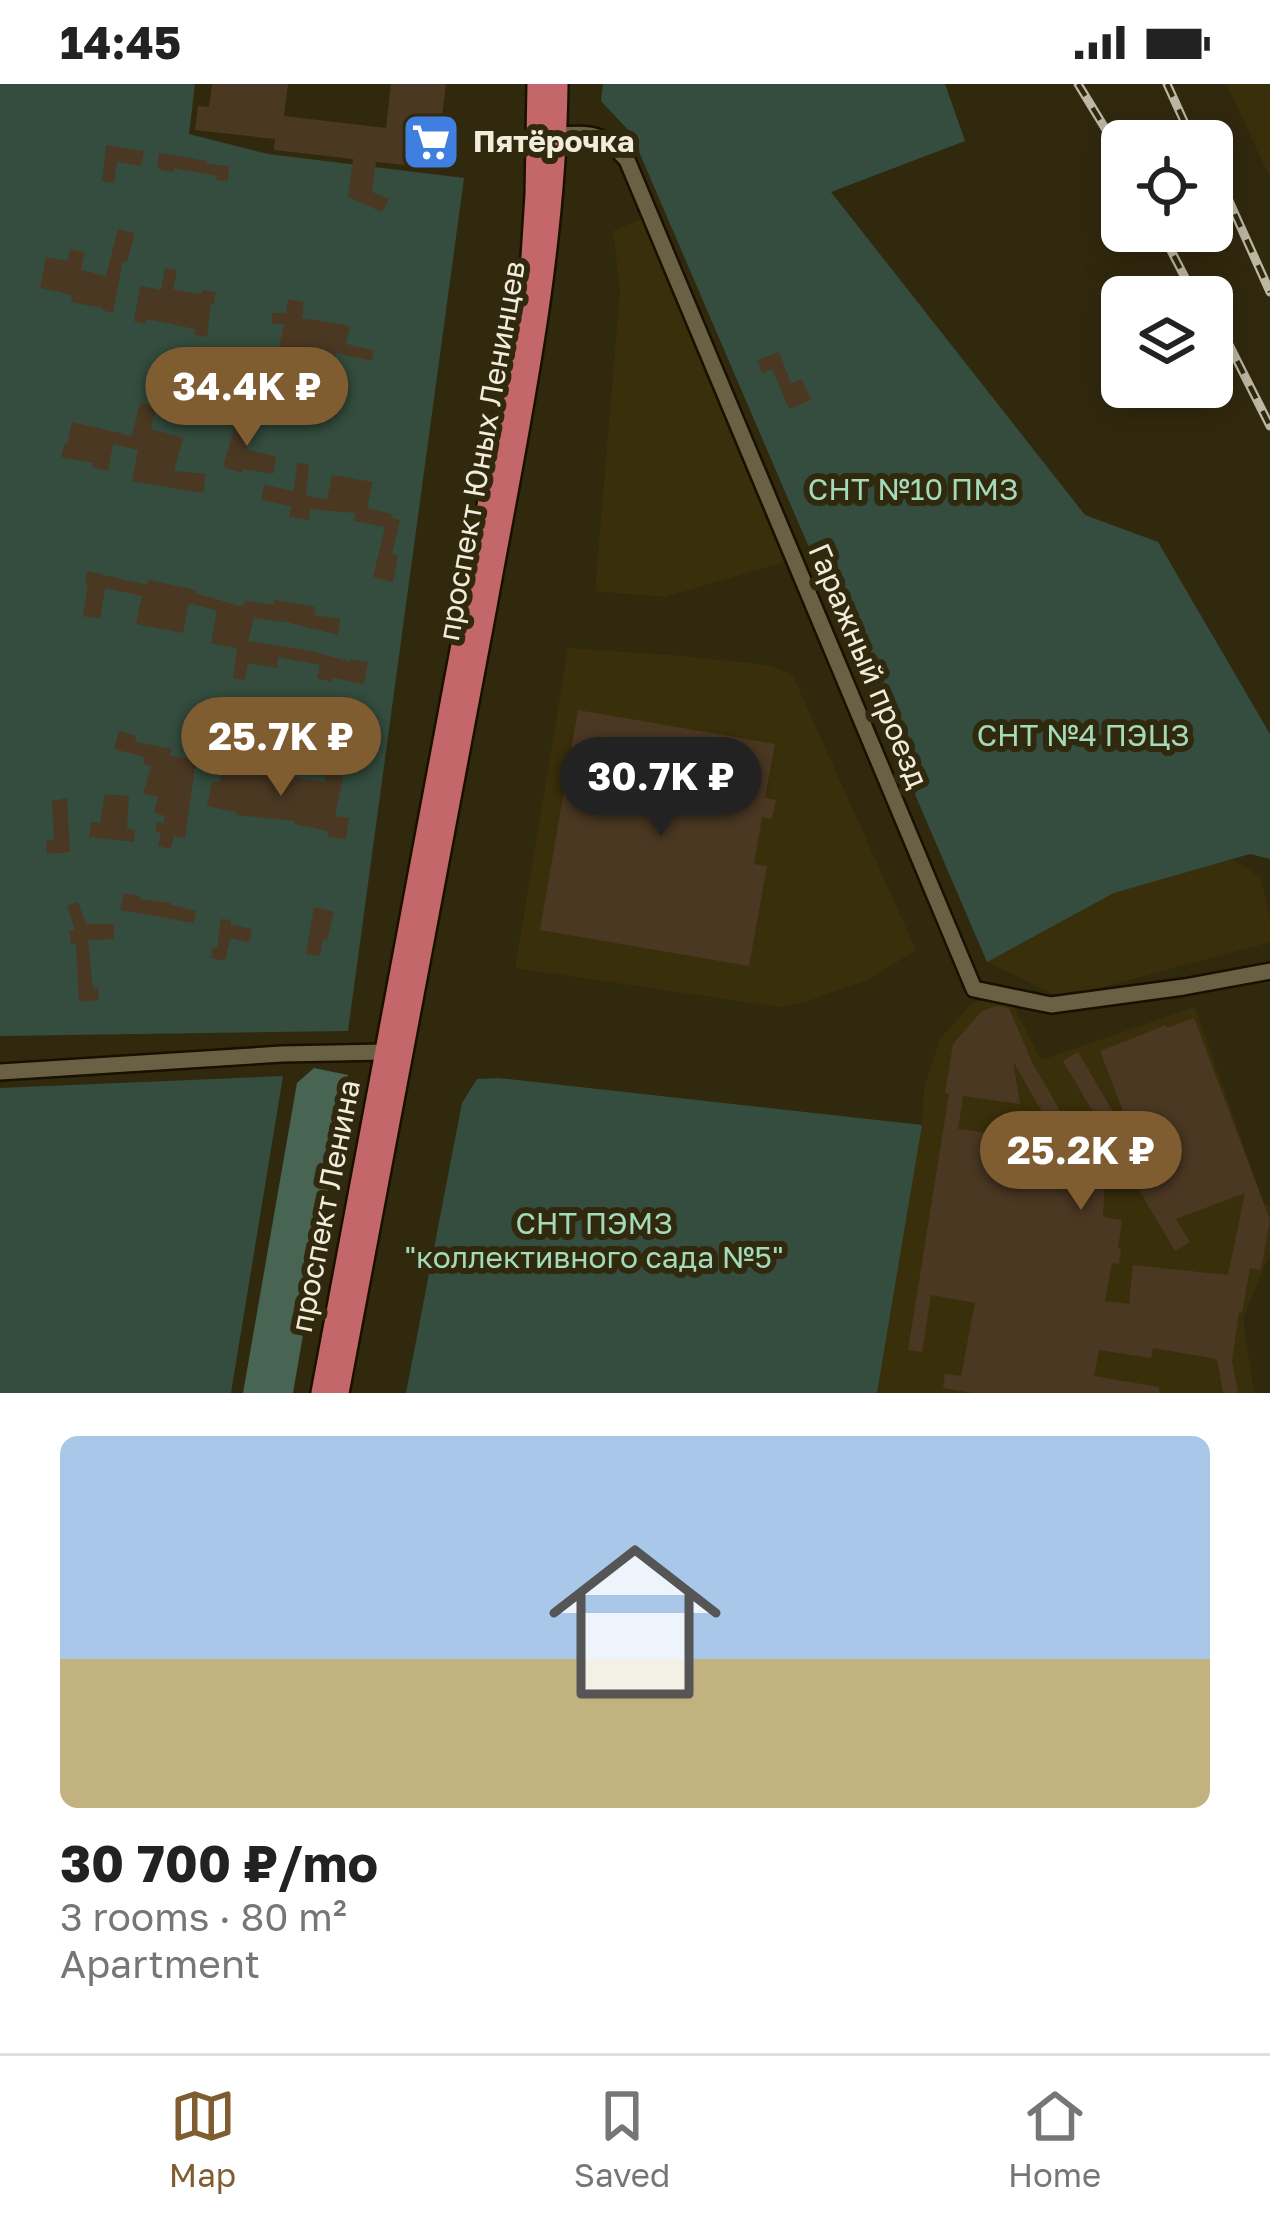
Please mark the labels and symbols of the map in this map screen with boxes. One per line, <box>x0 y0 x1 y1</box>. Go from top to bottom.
supermarket icon: Пятёрочка <box>400 111 462 173</box>
place label: Пятёрочка <box>473 123 634 159</box>
street label: проспект Юных Ленинцев <box>430 258 532 644</box>
pin: 34.4K ₽ <box>136 347 358 449</box>
park label: СНТ №10 ПМЗ <box>808 471 1018 507</box>
street label: Гаражный проезд <box>801 538 937 793</box>
pin: 25.7K ₽ <box>170 697 392 799</box>
park label: СНТ №4 ПЭЦЗ <box>977 717 1189 753</box>
pin: 30.7K ₽ <box>550 737 772 839</box>
street label: проспект Ленина <box>283 1077 367 1335</box>
pin: 25.2K ₽ <box>970 1111 1192 1213</box>
park label: СНТ ПЭМЗ "коллективного сада №5" <box>404 1205 784 1275</box>

